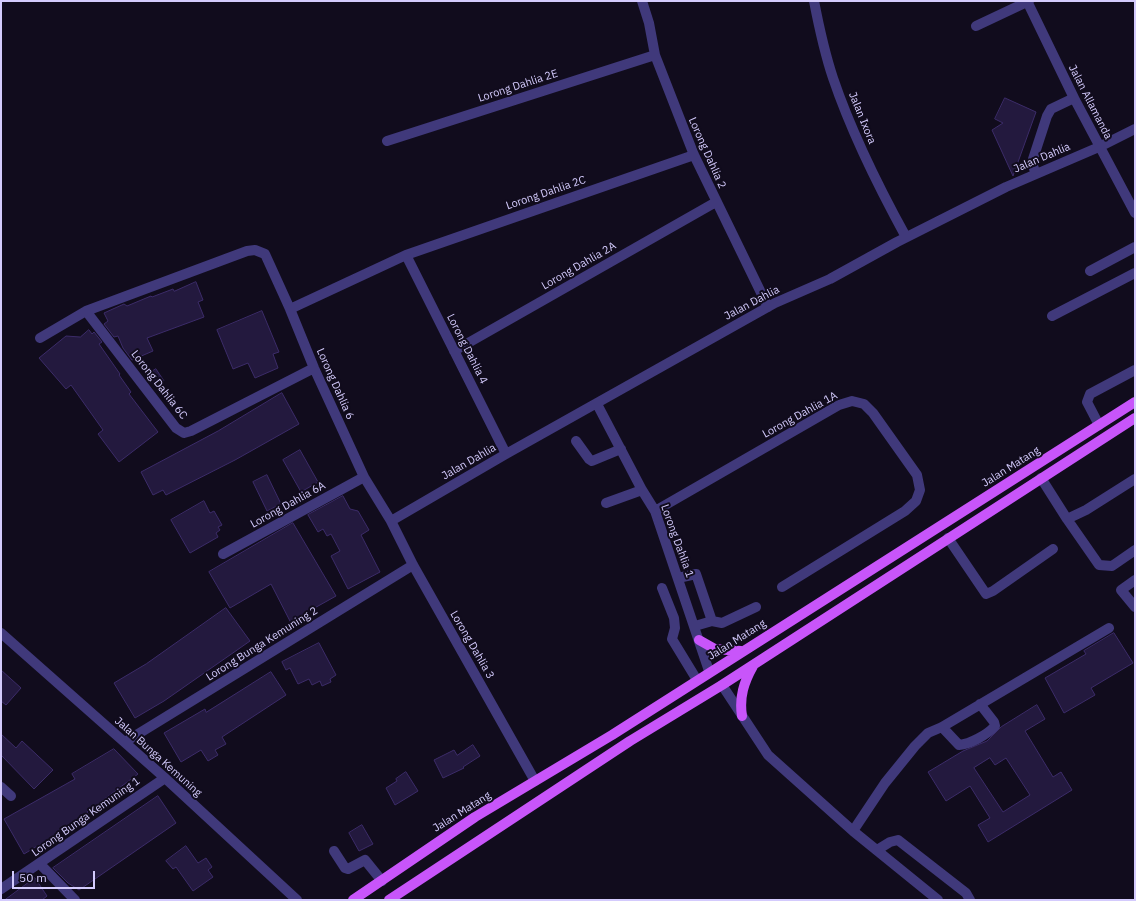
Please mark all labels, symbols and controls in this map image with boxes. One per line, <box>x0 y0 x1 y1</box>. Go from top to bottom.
street label: Jalan Allamanda <box>1065 62 1115 142</box>
street label: Lorong Dahlia 2E <box>476 67 560 105</box>
street label: Jalan Ixora <box>846 90 878 146</box>
street label: Lorong Dahlia 2 <box>685 115 729 191</box>
street label: Jalan Dahlia <box>1012 140 1072 176</box>
street label: Lorong Dahlia 2C <box>504 173 588 213</box>
street label: Lorong Dahlia 2A <box>539 239 619 293</box>
street label: Jalan Dahlia <box>722 283 782 323</box>
street label: Lorong Dahlia 4 <box>444 312 490 386</box>
street label: Lorong Dahlia 6 <box>313 346 357 422</box>
street label: Lorong Dahlia 6C <box>128 348 190 422</box>
street label: Lorong Dahlia 1A <box>760 389 840 441</box>
street label: Jalan Dahlia <box>440 441 498 483</box>
street label: Jalan Matang <box>980 444 1042 490</box>
street label: Lorong Dahlia 6A <box>248 479 328 531</box>
street label: Lorong Dahlia 1 <box>658 503 696 579</box>
street label: Lorong Bunga Kemuning 2 <box>204 604 320 684</box>
street label: Lorong Dahlia 3 <box>447 609 497 681</box>
street label: Jalan Matang <box>706 617 768 663</box>
street label: Jalan Bunga Kemuning <box>112 714 204 800</box>
street label: Lorong Bunga Kemuning 1 <box>29 775 143 859</box>
street label: Jalan Matang <box>431 789 493 835</box>
scale bar <box>14 863 97 889</box>
text: 50 m <box>19 870 47 885</box>

